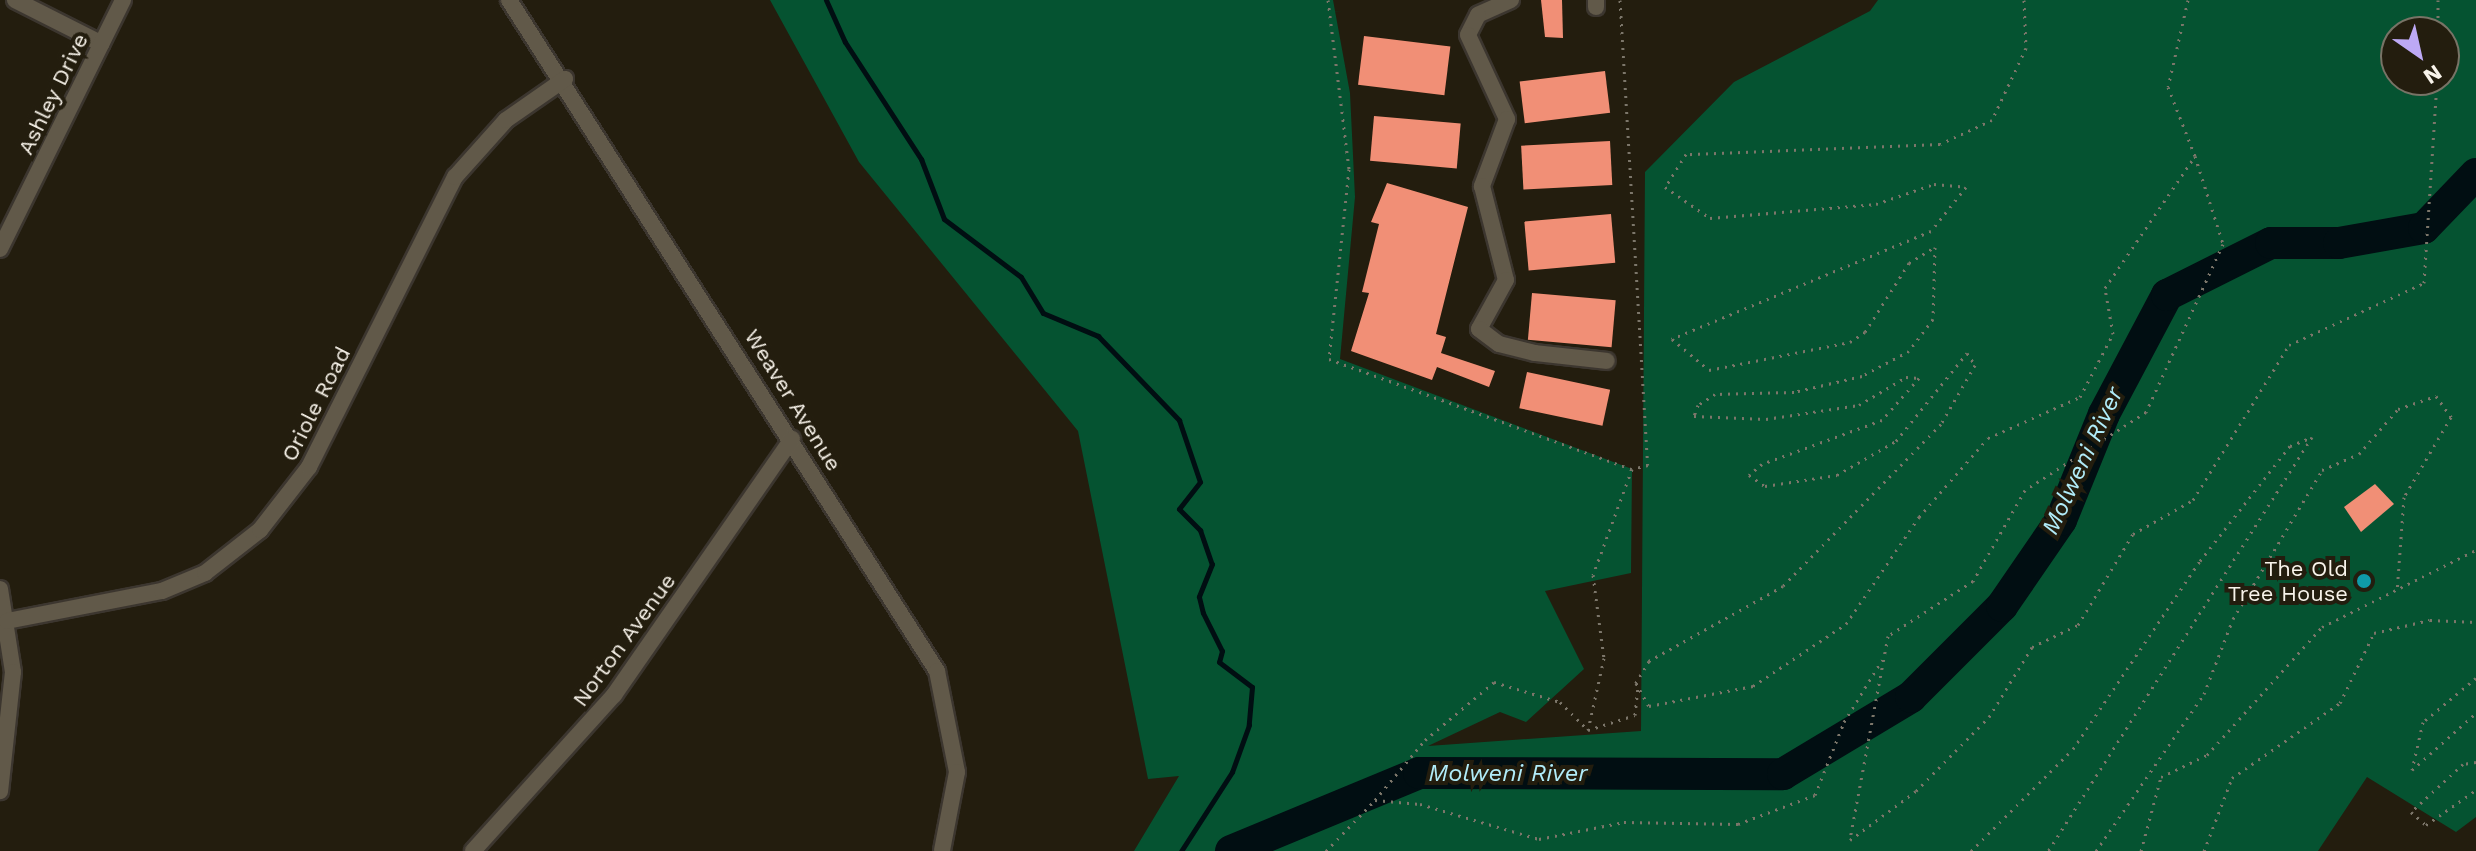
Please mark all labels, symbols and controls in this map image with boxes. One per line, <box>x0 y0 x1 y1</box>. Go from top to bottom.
north arrow <box>2380 16 2460 96</box>
street label: Ashley Drive <box>12 29 94 159</box>
text: N <box>2419 60 2446 90</box>
street label: Weaver Avenue <box>738 324 848 476</box>
street label: Oriole Road <box>276 342 356 466</box>
water label: Molweni River <box>2036 383 2130 539</box>
place label: The Old Tree House <box>2228 555 2348 606</box>
street label: Norton Avenue <box>567 568 681 712</box>
marker: The Old Tree House <box>2355 572 2373 590</box>
water label: Molweni River <box>1428 760 1588 788</box>

